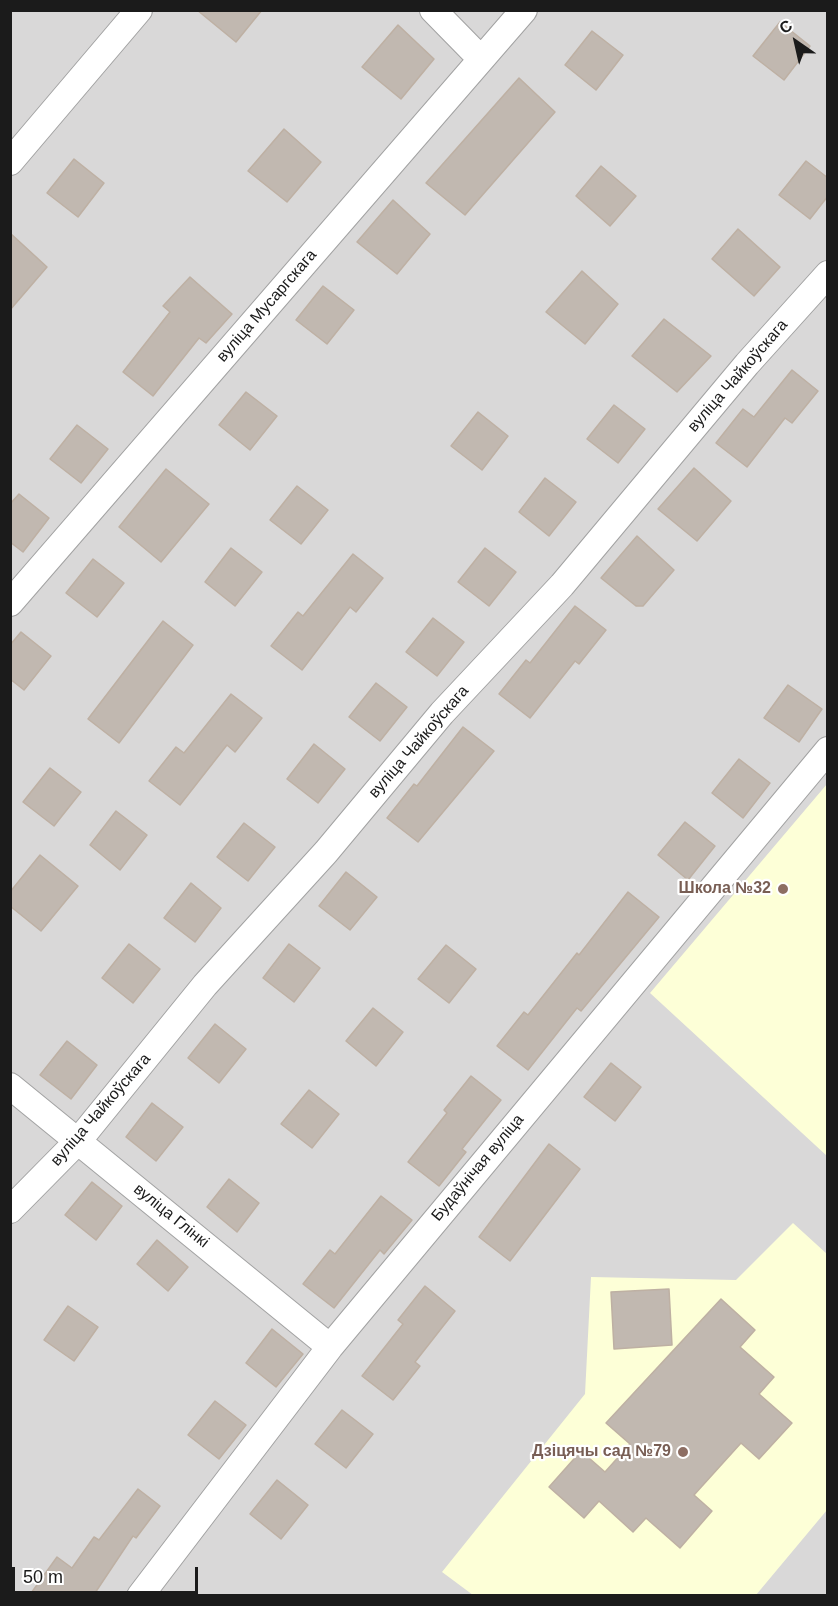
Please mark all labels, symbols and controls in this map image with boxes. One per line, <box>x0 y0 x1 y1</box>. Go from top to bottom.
north arrow <box>766 12 826 72</box>
text: С <box>776 16 795 37</box>
street label: вуліца Мусаргскага <box>213 246 321 366</box>
street label: вуліца Чайкоўскага <box>684 316 792 436</box>
street label: вуліца Чайкоўскага <box>365 682 473 802</box>
place label: Школа №32 <box>679 879 771 899</box>
marker: Школа №32 <box>776 882 790 896</box>
street label: вуліца Чайкоўскага <box>47 1050 155 1170</box>
street label: Будаўнічая вуліца <box>428 1111 528 1225</box>
street label: вуліца Глінкі <box>130 1180 212 1252</box>
place label: Дзіцячы сад №79 <box>532 1442 671 1462</box>
marker: Дзіцячы сад №79 <box>676 1445 690 1459</box>
scale bar <box>15 1555 201 1593</box>
text: 50 m <box>23 1567 63 1587</box>

